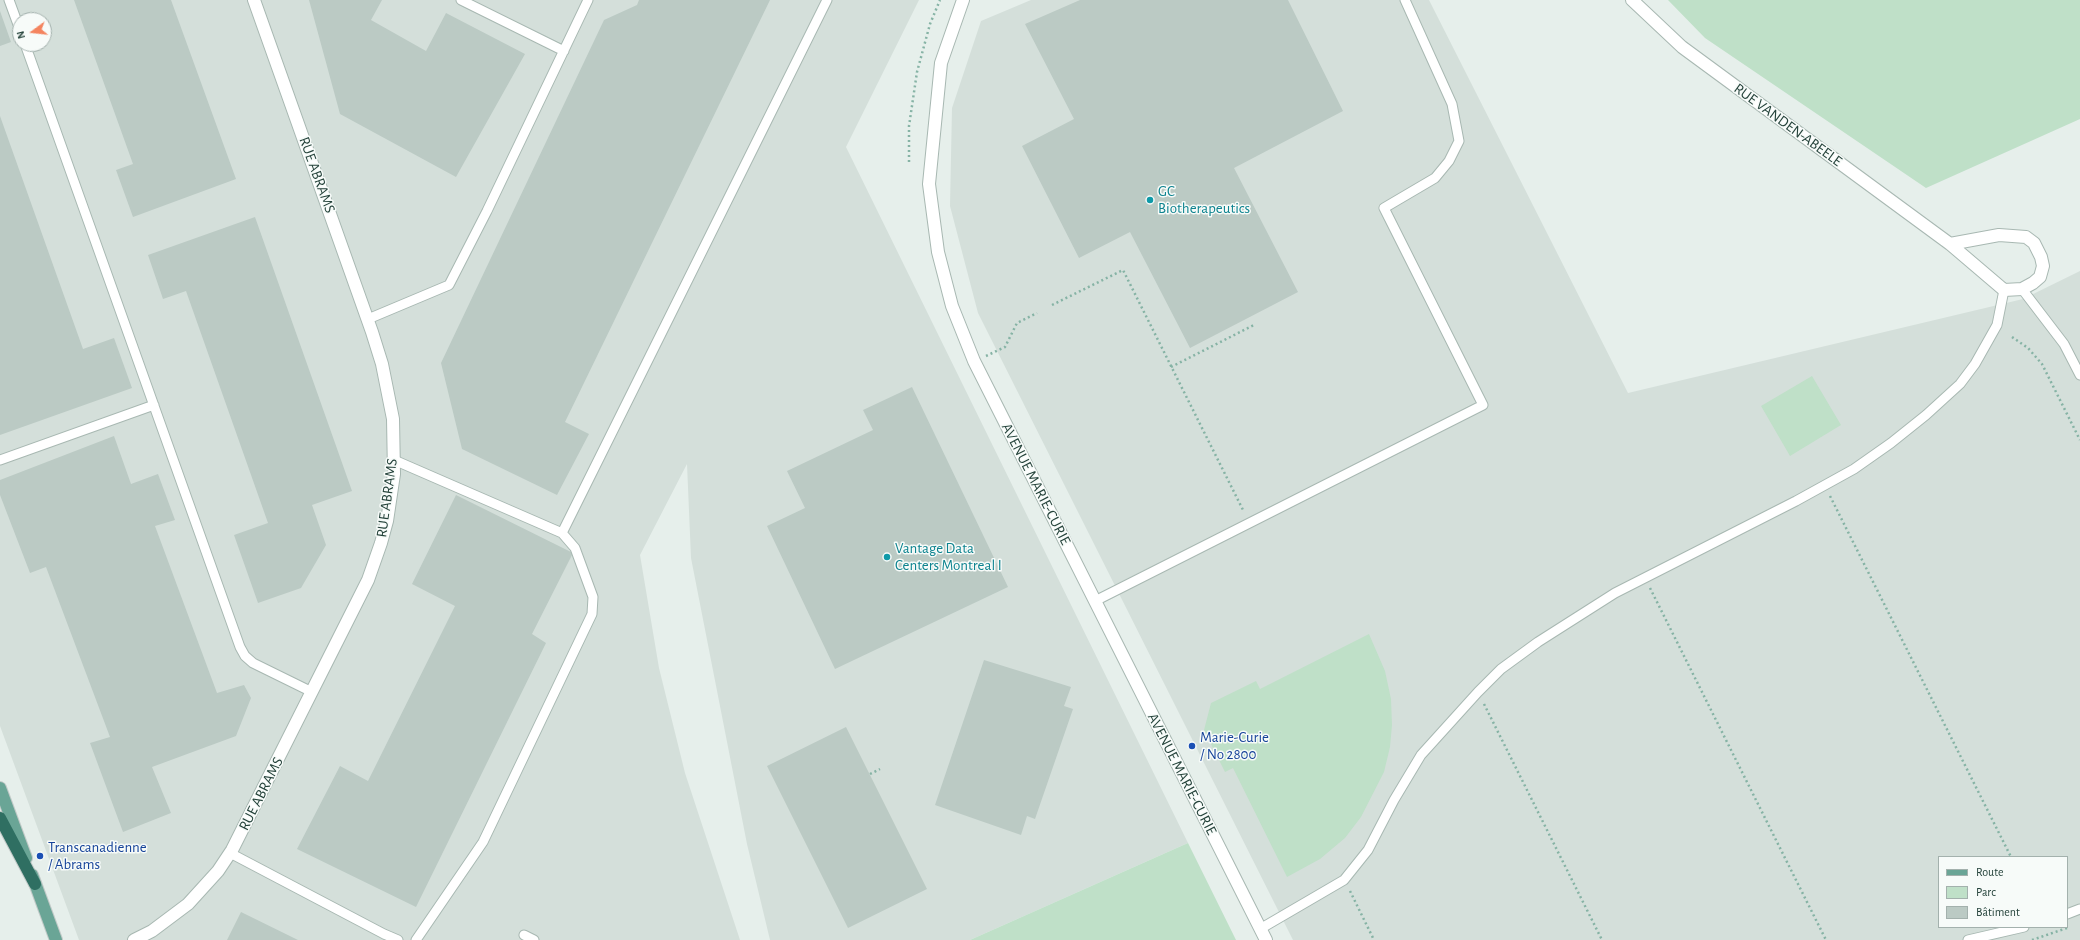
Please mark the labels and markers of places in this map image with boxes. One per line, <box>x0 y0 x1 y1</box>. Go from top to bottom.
place label: GC Biotherapeutics <box>1158 182 1250 217</box>
marker: GC Biotherapeutics <box>1145 195 1155 205</box>
place label: Vantage Data Centers Montreal I <box>895 539 1002 574</box>
marker: Vantage Data Centers Montreal I <box>882 552 892 562</box>
place label: Marie-Curie / No 2800 <box>1200 728 1269 763</box>
marker: Marie-Curie / No 2800 <box>1187 741 1197 751</box>
place label: Transcanadienne / Abrams <box>48 838 147 873</box>
marker: Transcanadienne / Abrams <box>35 851 45 861</box>

